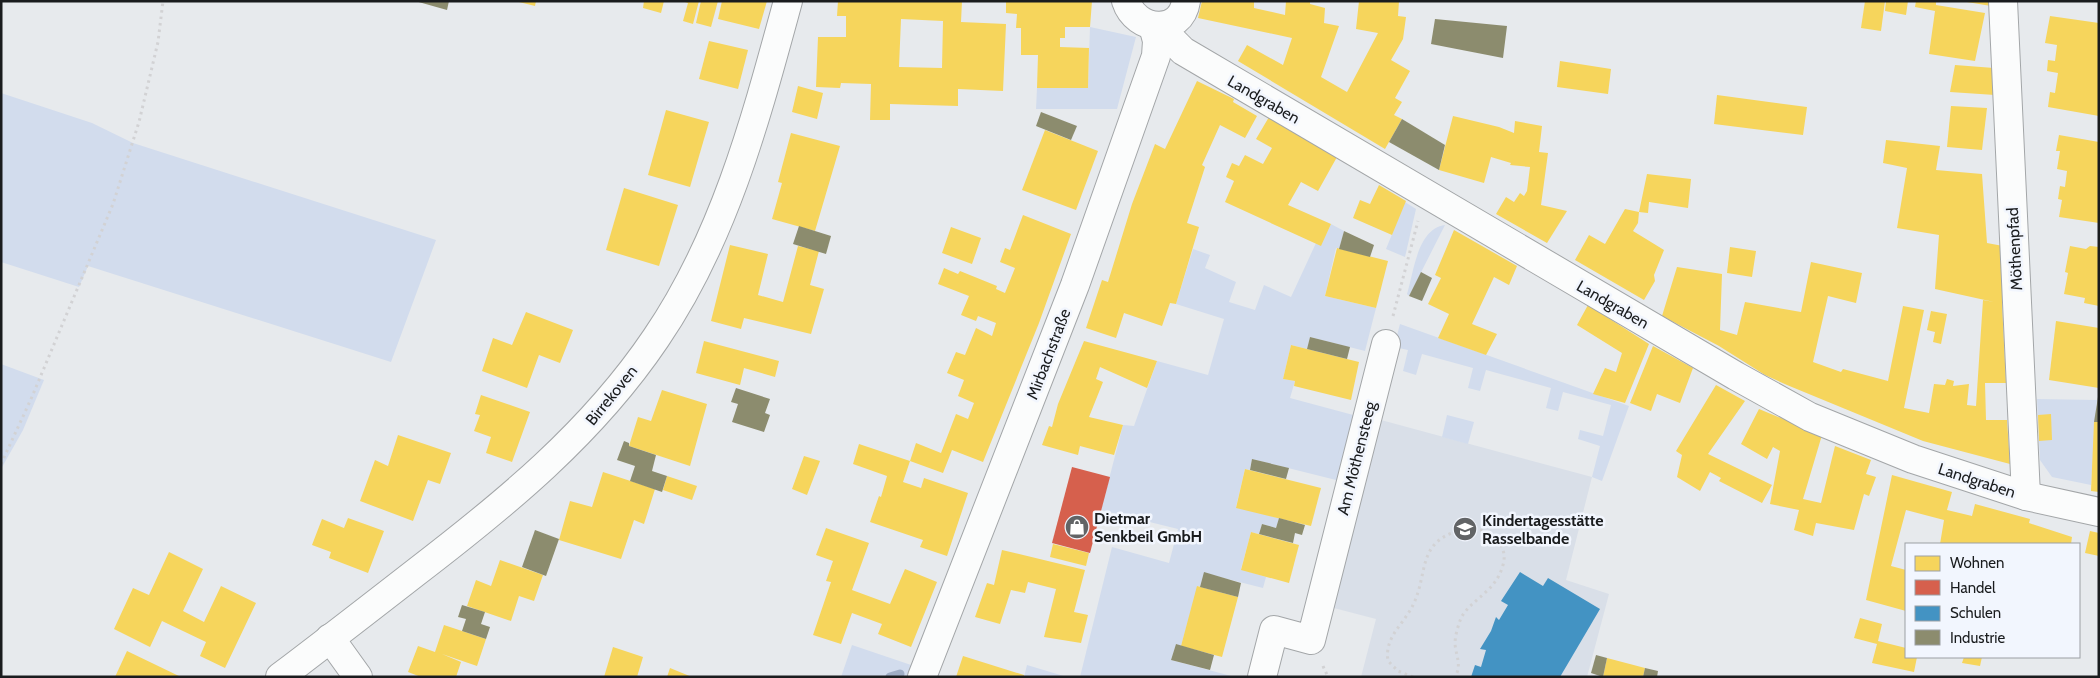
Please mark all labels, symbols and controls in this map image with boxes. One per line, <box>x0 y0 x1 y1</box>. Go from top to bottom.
street label: Landgraben <box>1224 71 1303 128</box>
street label: Möthenpfad <box>2003 207 2026 291</box>
street label: Landgraben <box>1573 276 1652 333</box>
street label: Mirbachstraße <box>1022 306 1074 402</box>
street label: Birrekoven <box>582 362 641 429</box>
street label: Am Möthensteeg <box>1333 398 1380 517</box>
street label: Landgraben <box>1936 459 2018 502</box>
place label: Dietmar Senkbeil GmbH <box>1094 509 1202 546</box>
place label: Kindertagesstätte Rasselbande <box>1482 511 1604 548</box>
shop icon: Dietmar Senkbeil GmbH <box>1064 514 1090 540</box>
school or university icon: Kindertagesstätte Rasselbande <box>1452 516 1478 542</box>
legend <box>1905 543 2080 658</box>
text: Wohnen <box>1950 554 2004 572</box>
text: Handel <box>1950 579 1996 597</box>
text: Schulen <box>1950 604 2001 622</box>
text: Industrie <box>1950 629 2005 647</box>

